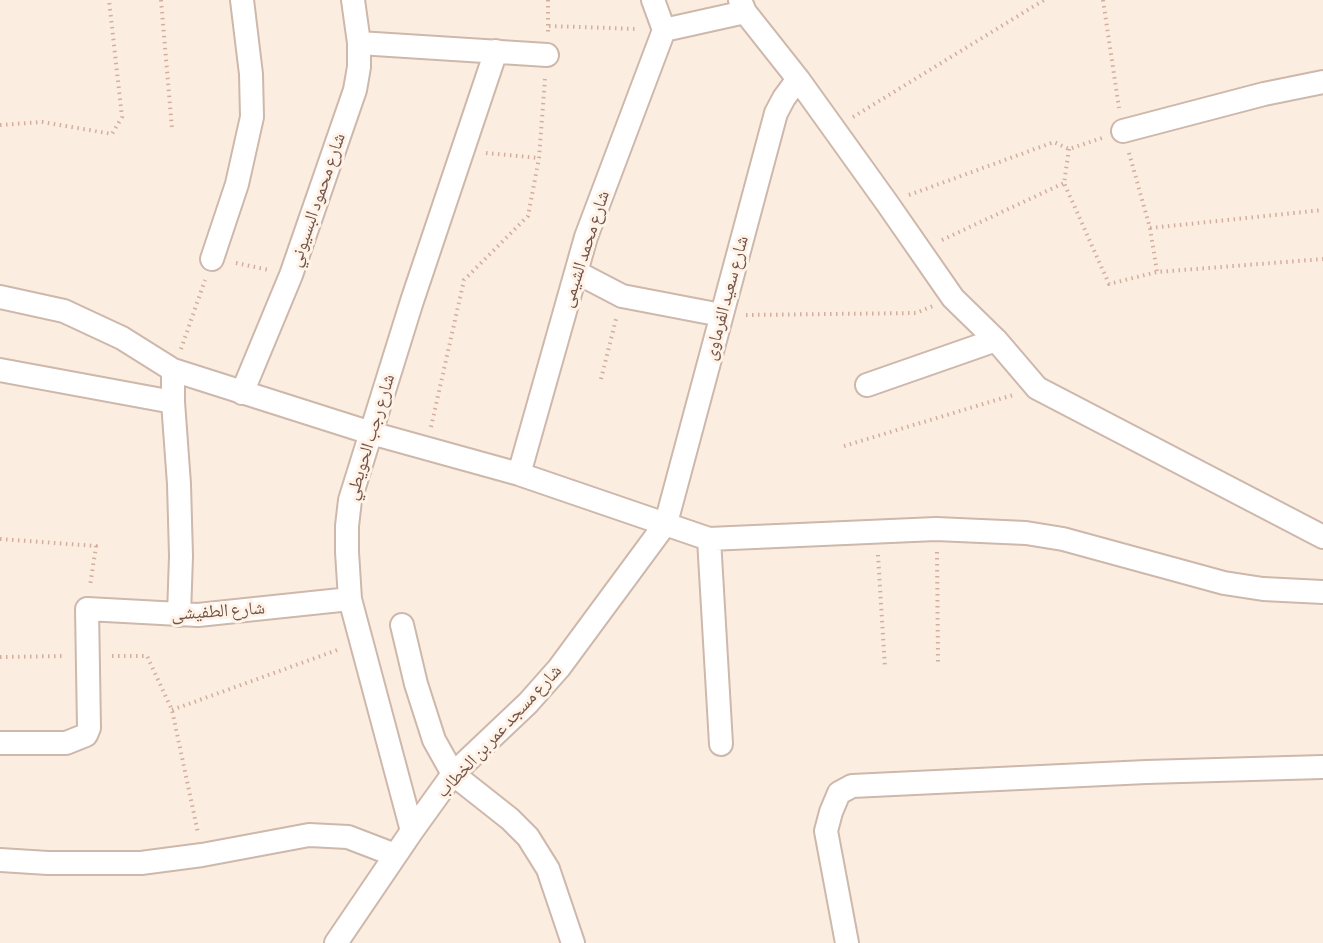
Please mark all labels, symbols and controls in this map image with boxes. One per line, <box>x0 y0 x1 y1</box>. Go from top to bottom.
street label: شارع محمود البسيوني <box>284 130 350 270</box>
street label: شارع محمد الشيمى <box>556 188 614 310</box>
street label: شارع سعيد الفرماوى <box>699 233 753 363</box>
street label: شارع رجب الحويطي <box>341 371 399 503</box>
street label: شارع الطفيشى <box>170 597 266 625</box>
street label: شارع مسجد عمر بن الخطاب <box>432 660 566 802</box>

